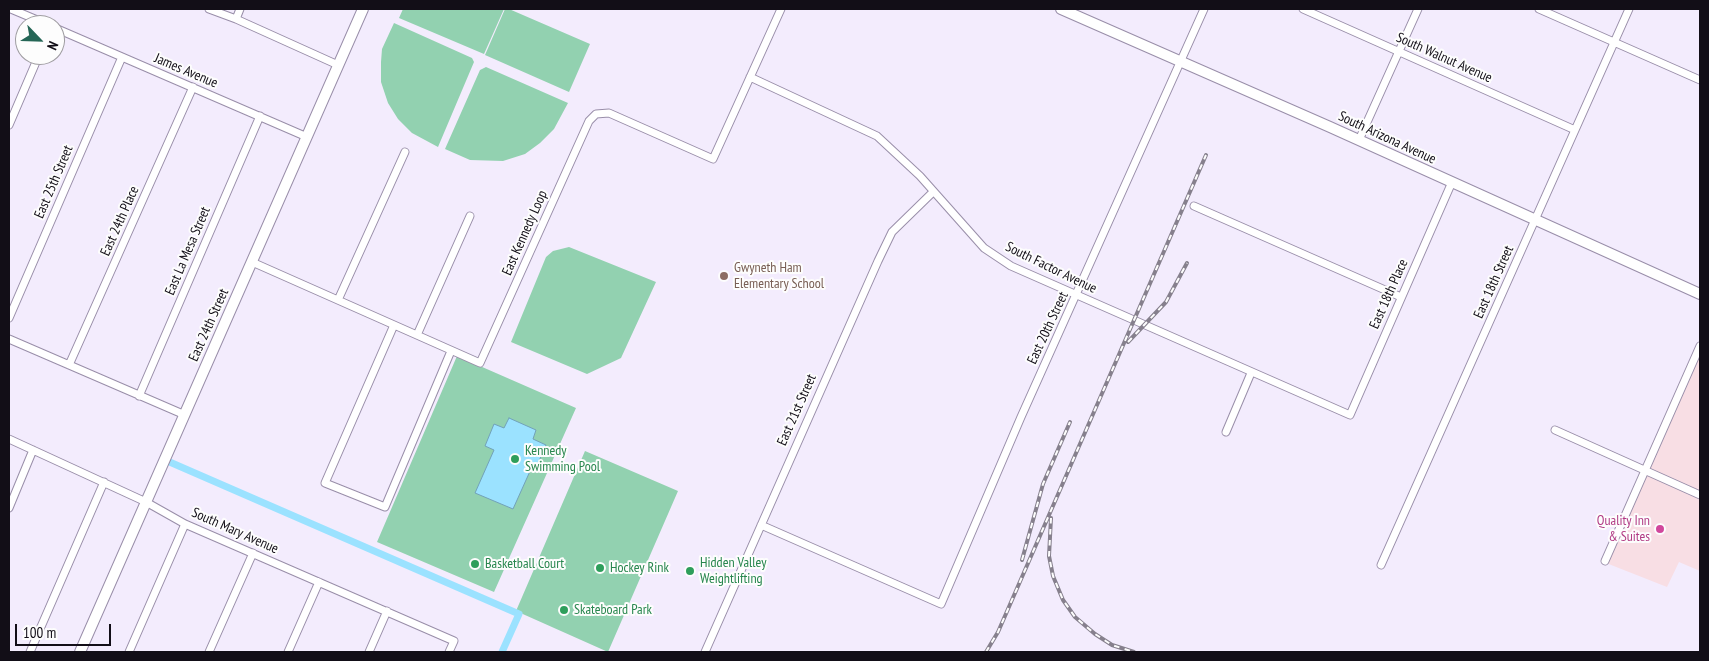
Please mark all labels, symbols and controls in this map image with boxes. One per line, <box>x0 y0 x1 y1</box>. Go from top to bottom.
north arrow <box>15 15 65 65</box>
street label: South Walnut Avenue <box>1393 29 1495 87</box>
text: N <box>43 39 63 53</box>
street label: James Avenue <box>152 50 220 92</box>
street label: South Arizona Avenue <box>1336 108 1438 168</box>
street label: East 25th Street <box>31 143 77 221</box>
street label: East 24th Place <box>97 184 143 258</box>
street label: East Kennedy Loop <box>499 188 551 278</box>
street label: East La Mesa Street <box>162 204 214 298</box>
street label: South Factor Avenue <box>1003 239 1099 297</box>
street label: East 18th Street <box>1471 243 1517 321</box>
street label: East 18th Place <box>1366 257 1412 331</box>
place label: Gwyneth Ham Elementary School <box>734 260 824 292</box>
marker: Gwyneth Ham Elementary School <box>718 270 730 282</box>
street label: East 24th Street <box>186 286 232 364</box>
street label: East 20th Street <box>1024 289 1072 367</box>
street label: East 21st Street <box>774 372 820 448</box>
place label: Kennedy Swimming Pool <box>525 443 600 476</box>
marker: Kennedy Swimming Pool <box>509 453 521 465</box>
street label: South Mary Avenue <box>189 504 281 558</box>
place label: Quality Inn & Suites <box>1597 513 1650 546</box>
marker: Quality Inn & Suites <box>1654 523 1666 535</box>
place label: Hidden Valley Weightlifting <box>700 555 766 588</box>
place label: Basketball Court <box>485 556 564 572</box>
marker: Basketball Court <box>469 558 481 570</box>
place label: Hockey Rink <box>610 560 669 576</box>
marker: Hockey Rink <box>594 562 606 574</box>
marker: Hidden Valley Weightlifting <box>684 565 696 577</box>
place label: Skateboard Park <box>574 602 652 618</box>
marker: Skateboard Park <box>558 604 570 616</box>
scale bar <box>18 614 114 646</box>
text: 100 m <box>23 623 56 642</box>

